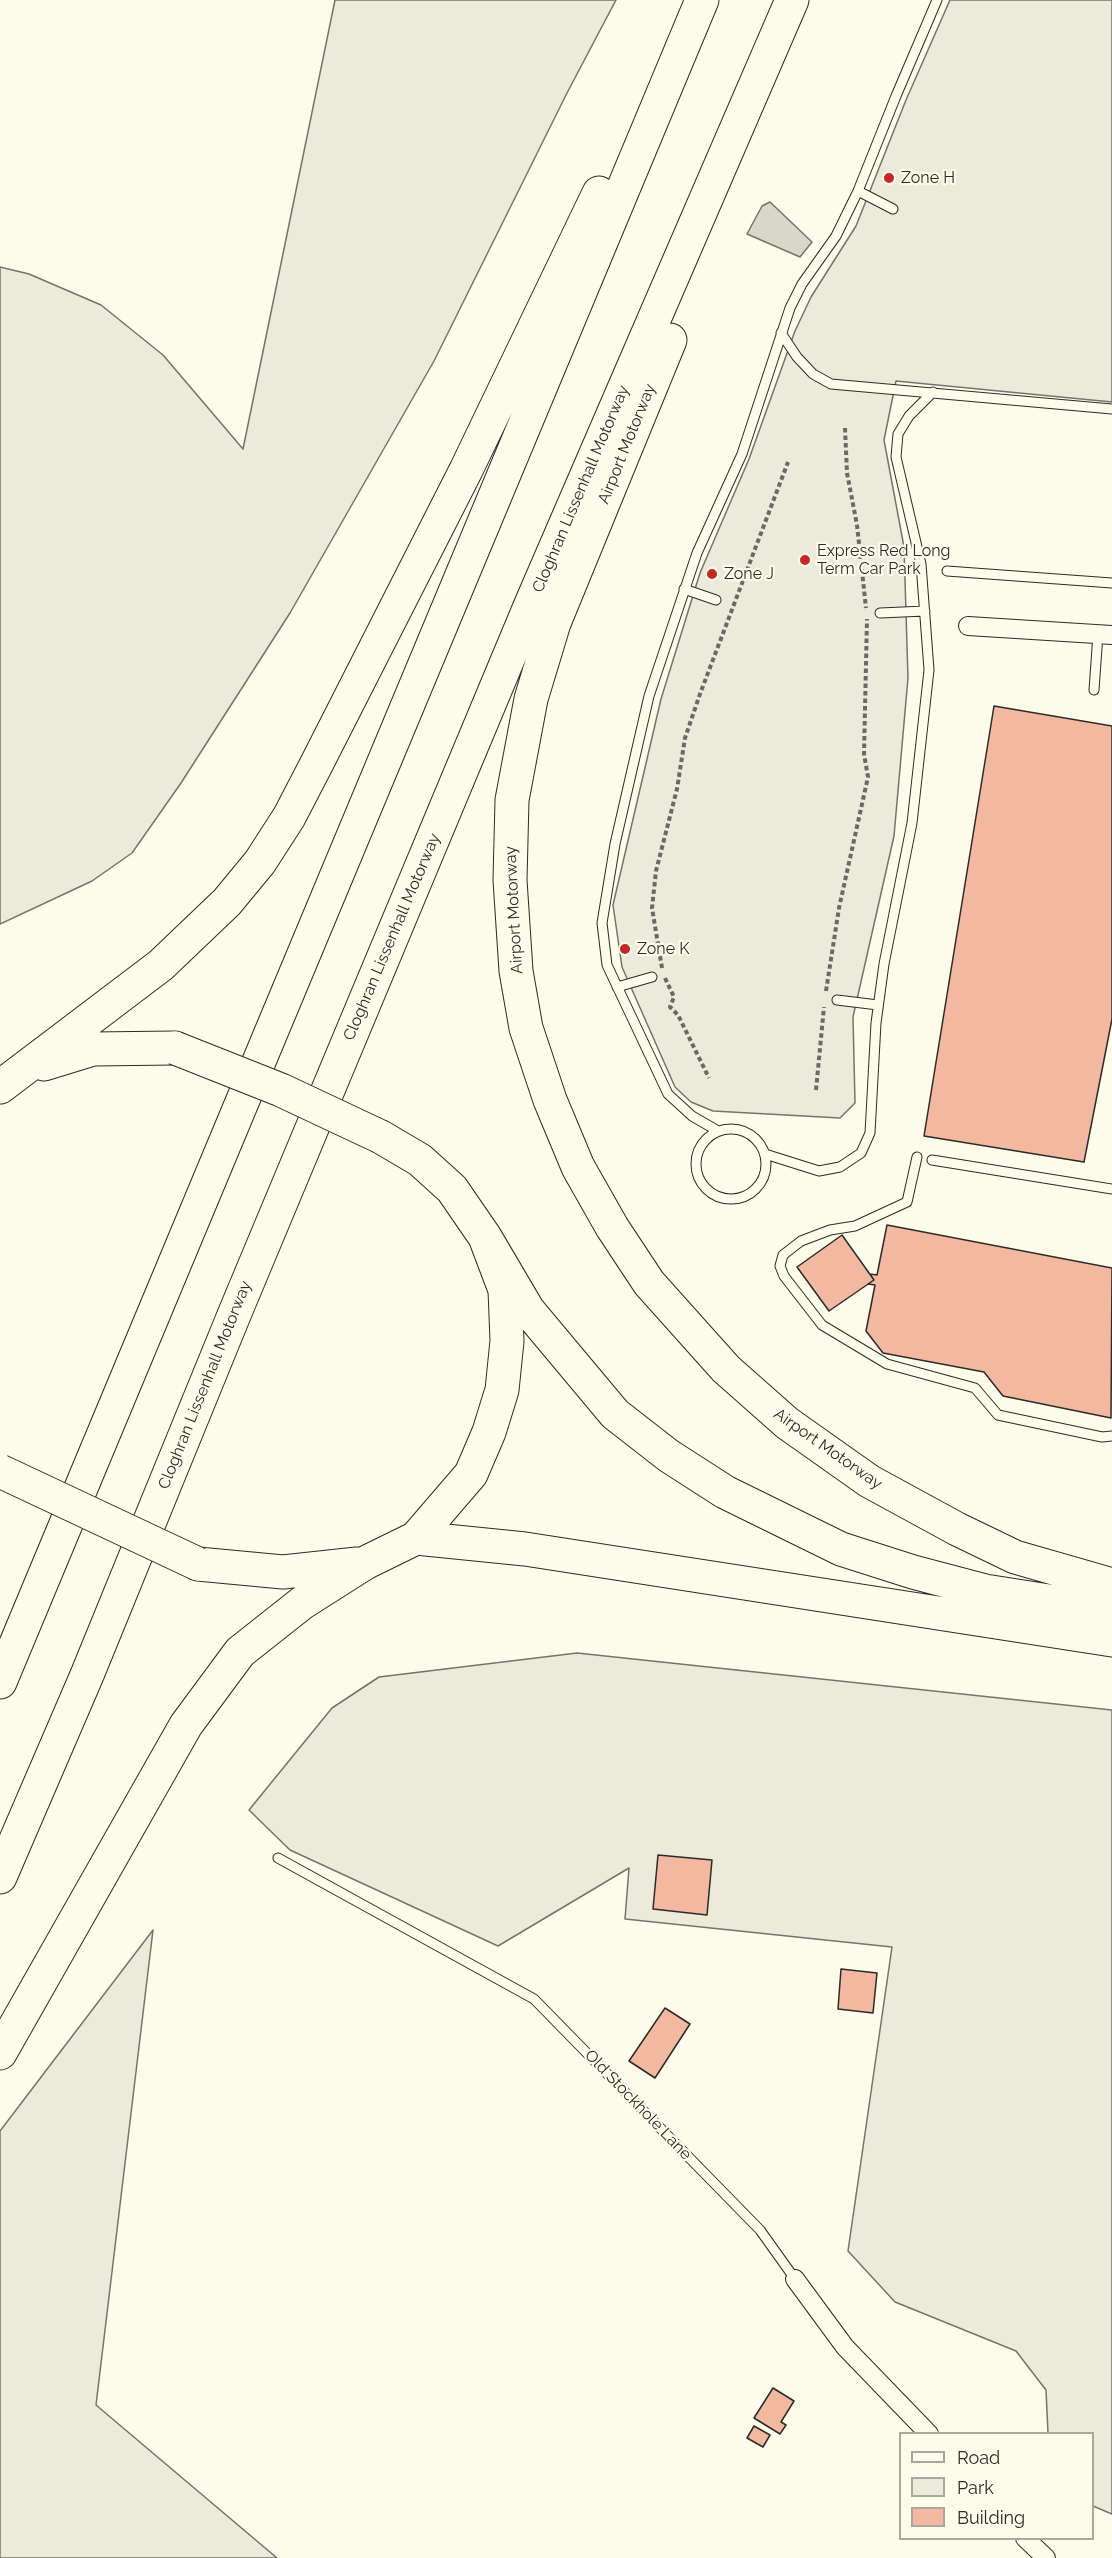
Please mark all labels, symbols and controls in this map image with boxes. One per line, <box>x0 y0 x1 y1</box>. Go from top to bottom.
place label: Zone H <box>901 168 955 188</box>
marker: Zone H <box>882 171 896 185</box>
street label: Airport Motorway <box>594 381 660 507</box>
street label: Cloghran Lissenhall Motorway <box>529 383 633 595</box>
place label: Express Red Long Term Car Park <box>817 541 950 579</box>
marker: Express Red Long Term Car Park <box>798 553 812 567</box>
place label: Zone J <box>724 564 774 584</box>
marker: Zone J <box>705 567 719 581</box>
street label: Cloghran Lissenhall Motorway <box>340 831 444 1043</box>
street label: Airport Motorway <box>501 846 527 974</box>
place label: Zone K <box>637 939 689 959</box>
marker: Zone K <box>618 942 632 956</box>
street label: Cloghran Lissenhall Motorway <box>154 1278 256 1492</box>
street label: Airport Motorway <box>770 1404 886 1494</box>
street label: Old Stockhole Lane <box>581 2046 695 2164</box>
legend <box>899 2432 1094 2540</box>
text: Road <box>957 2447 1000 2468</box>
text: Park <box>957 2477 994 2498</box>
text: Building <box>957 2507 1025 2528</box>

